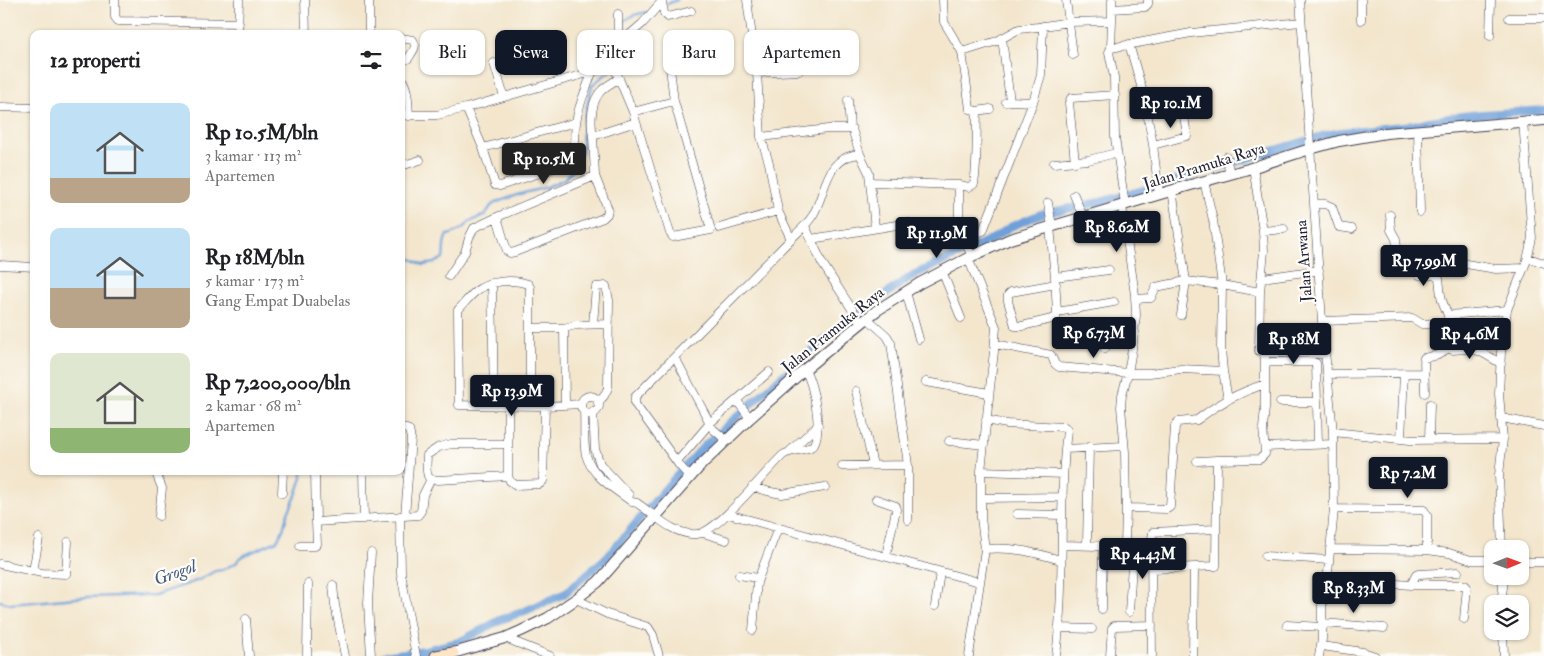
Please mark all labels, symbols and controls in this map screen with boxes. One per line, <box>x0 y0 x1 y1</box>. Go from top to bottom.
chip: Beli <box>420 30 485 75</box>
chip: Sewa <box>495 30 567 75</box>
chip: Filter <box>577 30 653 75</box>
chip: Baru <box>663 30 734 75</box>
chip: Apartemen <box>744 30 859 75</box>
icon: filters <box>357 46 385 74</box>
text: 12 properti <box>50 47 141 74</box>
pin: Rp 10.1M <box>1119 86 1223 129</box>
text: Rp 10.1M <box>1140 93 1202 113</box>
text: Rp 10.5M/bln <box>205 119 318 146</box>
icon: home <box>90 123 150 183</box>
street label: Jalan Pramuka Raya <box>1140 138 1268 195</box>
pin: Rp 10.5M <box>492 142 596 185</box>
text: 3 kamar · 113 m² <box>205 146 301 166</box>
text: Rp 10.5M <box>513 149 575 169</box>
text: Apartemen <box>205 166 275 186</box>
pin: Rp 8.62M <box>1065 210 1169 253</box>
pin: Rp 11.9M <box>885 216 989 259</box>
text: Rp 8.62M <box>1084 217 1150 237</box>
street label: Jalan Arwana <box>1291 219 1318 304</box>
text: Rp 11.9M <box>906 223 968 243</box>
text: Rp 18M/bln <box>205 244 305 271</box>
pin: Rp 7.99M <box>1372 244 1476 287</box>
icon: home <box>90 248 150 308</box>
text: Rp 7.99M <box>1392 251 1456 271</box>
text: 5 kamar · 173 m² <box>205 271 304 291</box>
street label: Jalan Pramuka Raya <box>777 282 889 379</box>
text: Gang Empat Duabelas <box>205 291 350 311</box>
pin: Rp 6.73M <box>1042 316 1146 359</box>
pin: Rp 4.6M <box>1424 318 1516 360</box>
pin: Rp 18M <box>1253 322 1335 365</box>
text: Rp 6.73M <box>1063 323 1125 343</box>
text: Rp 4.6M <box>1441 324 1499 344</box>
text: Rp 18M <box>1268 329 1320 349</box>
text: Rp 7,200,000/bln <box>205 369 351 396</box>
icon: home <box>90 373 150 433</box>
pin: Rp 13.9M <box>460 374 564 417</box>
text: Rp 13.9M <box>481 381 543 401</box>
text: 2 kamar · 68 m² <box>205 396 301 416</box>
text: Apartemen <box>205 416 275 436</box>
pin: Rp 7.2M <box>1362 456 1454 499</box>
text: Rp 7.2M <box>1380 463 1436 483</box>
pin: Rp 4.43M <box>1091 538 1195 580</box>
north arrow <box>1484 540 1529 585</box>
map controls <box>1484 540 1529 640</box>
text: Rp 4.43M <box>1110 544 1176 564</box>
water label: Grogol <box>151 554 201 591</box>
pin: Rp 8.33M <box>1302 572 1406 614</box>
text: Rp 8.33M <box>1323 578 1385 598</box>
button: layers <box>1484 595 1529 640</box>

